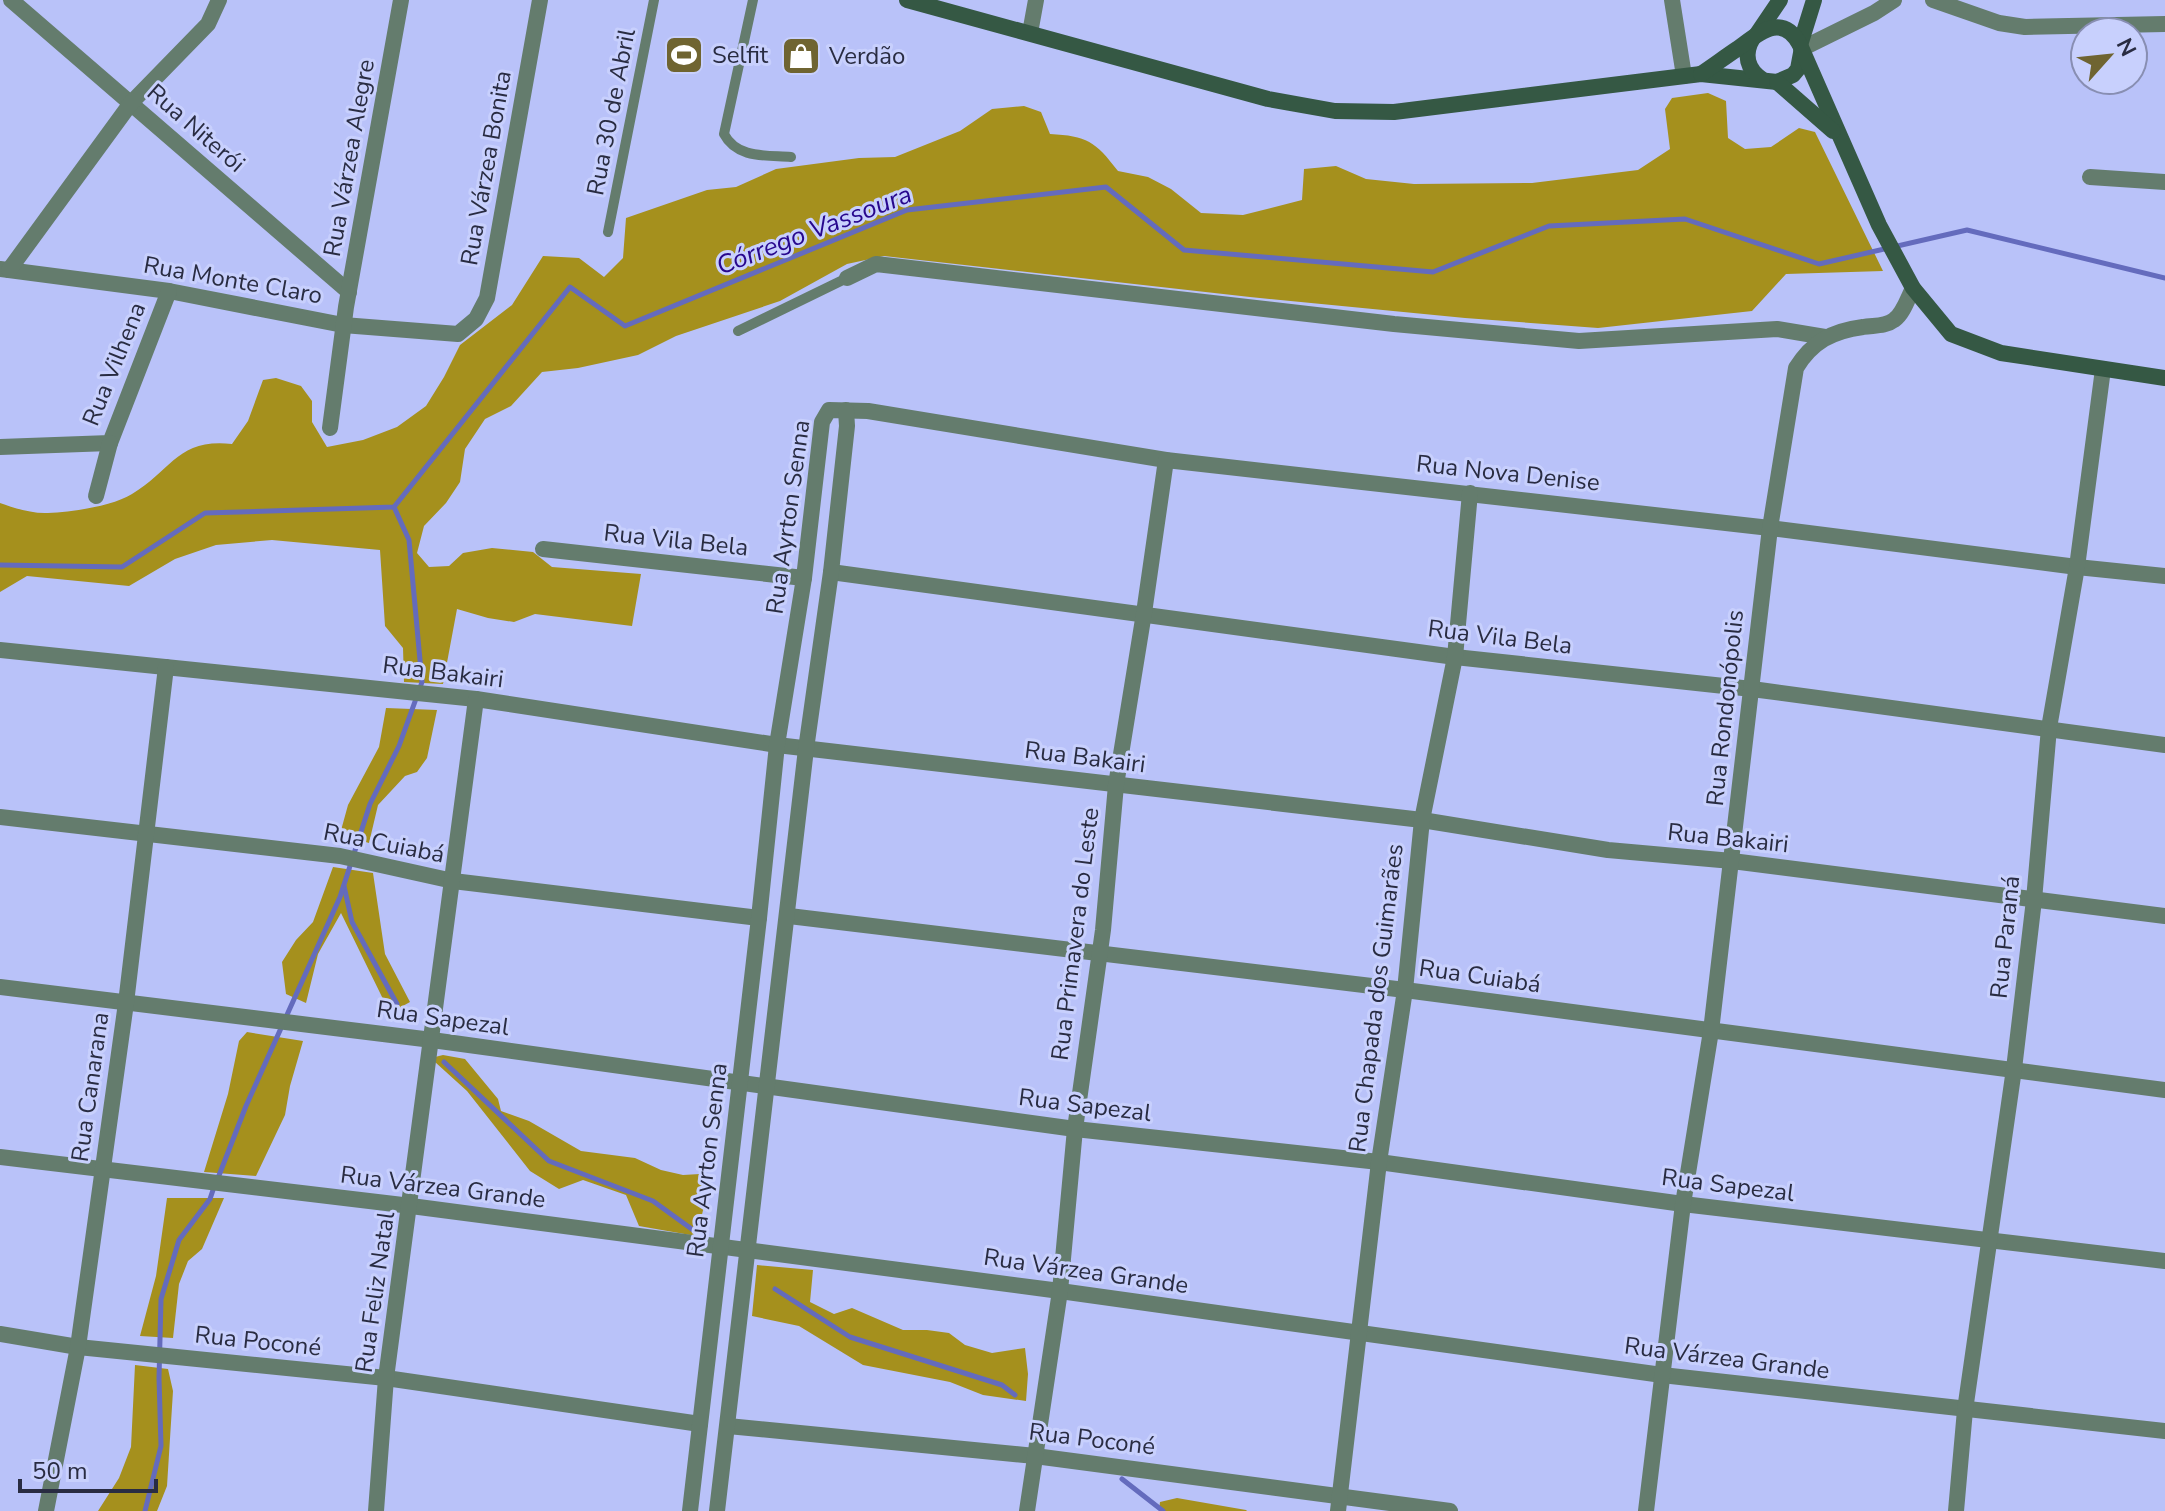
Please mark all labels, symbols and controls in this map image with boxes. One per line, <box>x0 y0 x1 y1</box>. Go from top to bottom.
north arrow <box>2069 16 2149 96</box>
street label: Rua 30 de Abril <box>579 26 643 198</box>
text: N <box>2109 33 2143 62</box>
sports icon: Selfit <box>663 34 705 76</box>
shop icon: Verdão <box>780 35 822 77</box>
place label: Selfit <box>712 39 769 71</box>
place label: Verdão <box>828 40 905 72</box>
street label: Rua Várzea Alegre <box>316 57 382 259</box>
street label: Rua Várzea Bonita <box>453 68 519 268</box>
street label: Rua Niterói <box>140 77 252 179</box>
water label: Córrego Vassoura <box>711 177 917 283</box>
street label: Rua Monte Claro <box>141 249 325 311</box>
street label: Rua Vilhena <box>75 298 153 430</box>
street label: Rua Ayrton Senna <box>759 418 817 616</box>
street label: Rua Nova Denise <box>1415 447 1601 499</box>
street label: Rua Vila Bela <box>602 516 750 564</box>
street label: Rua Rondonópolis <box>1699 608 1751 808</box>
street label: Rua Vila Bela <box>1426 612 1574 662</box>
street label: Rua Bakairi <box>381 649 505 695</box>
street label: Rua Bakairi <box>1023 734 1147 780</box>
street label: Rua Primavera do Leste <box>1044 806 1106 1062</box>
street label: Rua Cuiabá <box>321 816 447 870</box>
street label: Rua Bakairi <box>1666 816 1790 860</box>
street label: Rua Chapada dos Guimarães <box>1341 842 1411 1154</box>
street label: Rua Paraná <box>1983 874 2027 1000</box>
street label: Rua Cuiabá <box>1417 952 1543 1000</box>
street label: Rua Sapezal <box>375 993 511 1043</box>
street label: Rua Canarana <box>64 1010 116 1164</box>
street label: Rua Ayrton Senna <box>679 1061 735 1259</box>
street label: Rua Sapezal <box>1017 1081 1153 1129</box>
street label: Rua Várzea Grande <box>339 1159 547 1215</box>
street label: Rua Sapezal <box>1660 1161 1796 1209</box>
street label: Rua Feliz Natal <box>348 1209 402 1375</box>
street label: Rua Várzea Grande <box>982 1241 1190 1301</box>
street label: Rua Poconé <box>193 1318 323 1364</box>
street label: Rua Várzea Grande <box>1623 1330 1831 1386</box>
street label: Rua Poconé <box>1027 1415 1157 1463</box>
scale bar <box>20 1443 156 1493</box>
text: 50 m <box>32 1455 88 1487</box>

